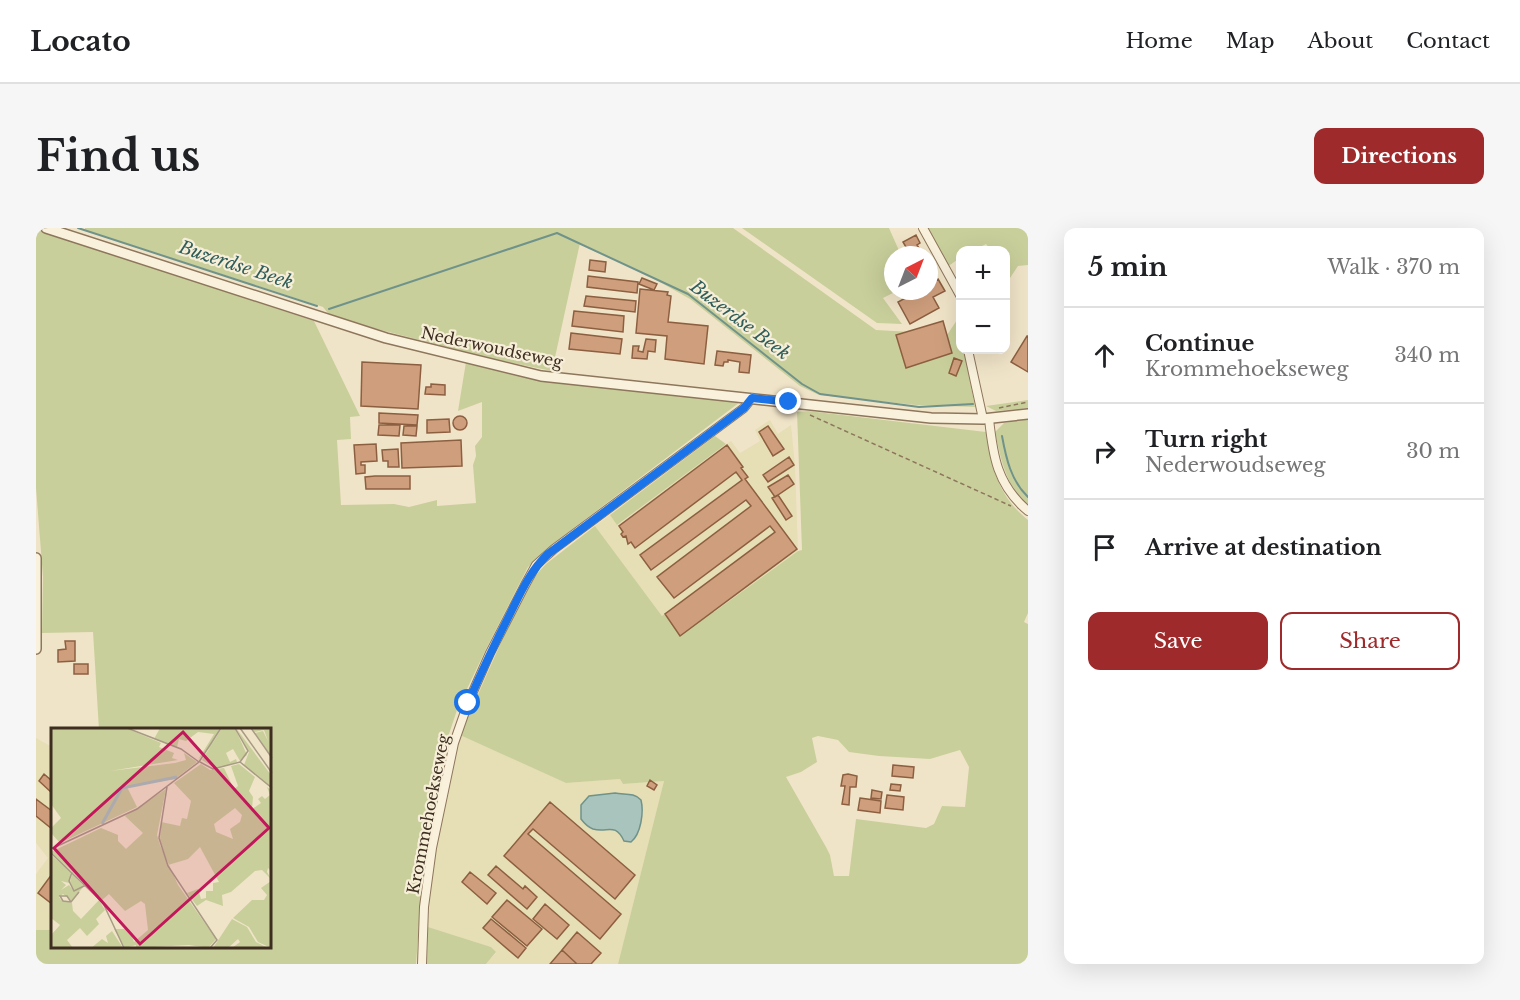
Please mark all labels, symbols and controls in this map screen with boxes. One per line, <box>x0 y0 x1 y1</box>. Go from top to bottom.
text: Locato <box>30 24 131 59</box>
text: Home <box>1126 28 1193 54</box>
text: Map <box>1226 28 1274 54</box>
text: About <box>1307 28 1373 54</box>
text: Contact <box>1406 28 1490 54</box>
button: Directions <box>1314 128 1484 184</box>
text: Find us <box>36 130 200 182</box>
water label: Buzerdse Beek <box>175 236 296 294</box>
north arrow <box>884 246 938 300</box>
map controls <box>956 246 1010 354</box>
button: + <box>956 246 1010 300</box>
text: 5 min <box>1088 251 1167 283</box>
text: Walk · 370 m <box>1328 255 1460 279</box>
water label: Buzerdse Beek <box>685 275 794 365</box>
button: − <box>956 300 1010 354</box>
street label: Nederwoudseweg <box>419 322 565 372</box>
text: Continue <box>1145 330 1254 357</box>
icon: ahead <box>1088 339 1121 372</box>
text: 340 m <box>1395 343 1460 367</box>
text: Krommehoekseweg <box>1145 357 1348 381</box>
route end <box>775 388 801 414</box>
text: Turn right <box>1145 426 1267 453</box>
icon: right <box>1088 435 1121 468</box>
text: 30 m <box>1406 439 1460 463</box>
text: Nederwoudseweg <box>1145 453 1326 477</box>
icon: arrive <box>1088 531 1121 564</box>
text: Arrive at destination <box>1145 534 1382 561</box>
button: Save <box>1088 612 1268 670</box>
button: Share <box>1280 612 1460 670</box>
route start <box>454 689 480 715</box>
inset map <box>51 728 272 949</box>
street label: Krommehoekseweg <box>403 732 453 896</box>

